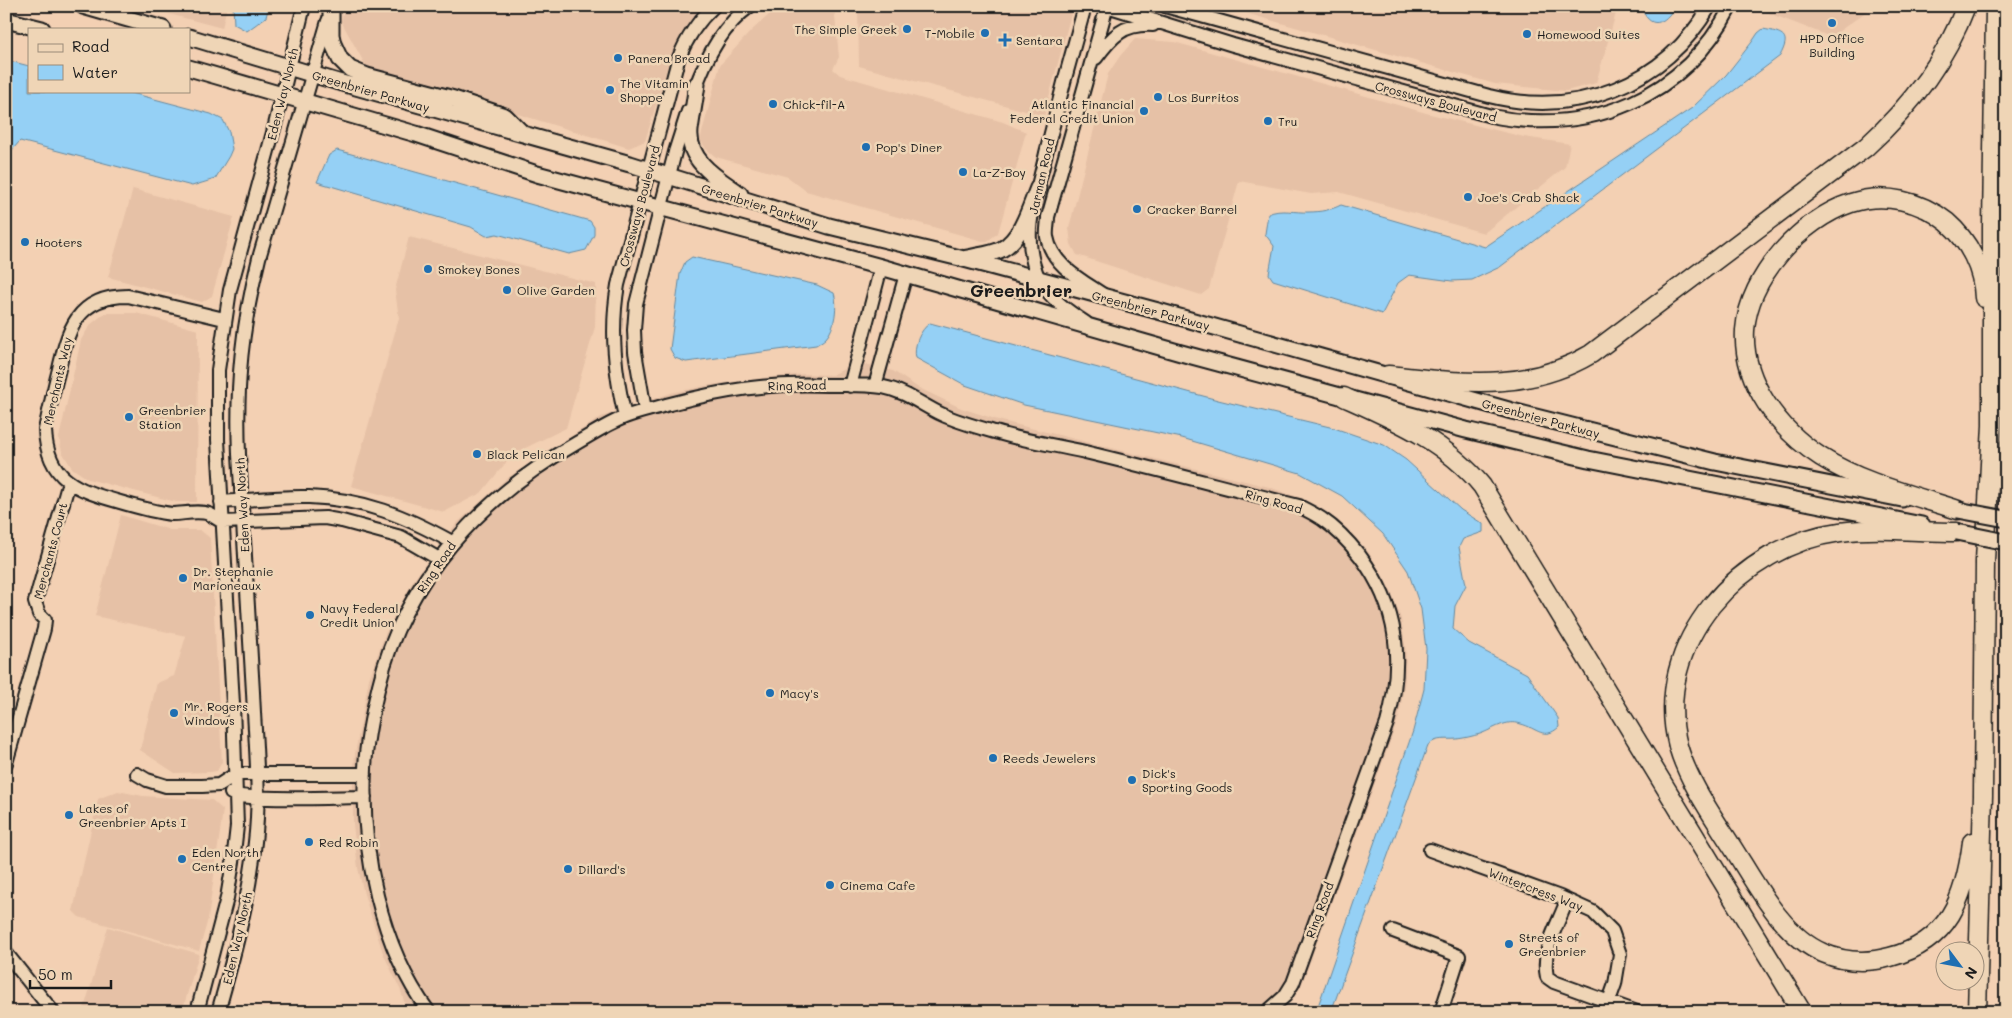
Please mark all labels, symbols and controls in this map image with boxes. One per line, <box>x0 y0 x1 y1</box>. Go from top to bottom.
marker: HPD Office Building <box>1826 17 1838 29</box>
place label: The Simple Greek <box>794 21 897 37</box>
marker: The Simple Greek <box>901 23 913 35</box>
place label: T-Mobile <box>925 25 975 41</box>
place label: Homewood Suites <box>1537 26 1640 42</box>
marker: T-Mobile <box>979 27 991 39</box>
legend <box>28 28 190 92</box>
marker: Homewood Suites <box>1521 28 1533 40</box>
place label: HPD Office Building <box>1800 30 1864 60</box>
place label: Sentara <box>1016 32 1063 48</box>
marker: Sentara <box>998 33 1012 47</box>
text: Road <box>72 36 109 56</box>
street label: Eden Way North <box>263 46 301 142</box>
place label: Panera Bread <box>628 50 711 66</box>
marker: Panera Bread <box>612 52 624 64</box>
text: Water <box>72 62 118 82</box>
street label: Greenbrier Parkway <box>310 67 432 115</box>
place label: The Vitamin Shoppe <box>620 75 689 105</box>
street label: Crossways Boulevard <box>1373 77 1499 125</box>
marker: The Vitamin Shoppe <box>604 84 616 96</box>
place label: Los Burritos <box>1168 89 1239 105</box>
marker: Los Burritos <box>1152 91 1164 103</box>
place label: Chick-fil-A <box>783 96 845 112</box>
place label: Atlantic Financial Federal Credit Union <box>1010 96 1134 126</box>
marker: Chick-fil-A <box>767 98 779 110</box>
marker: Atlantic Financial Federal Credit Union <box>1138 105 1150 117</box>
place label: Tru <box>1278 113 1297 129</box>
marker: Tru <box>1262 115 1274 127</box>
street label: Jarman Road <box>1024 136 1058 216</box>
place label: Pop's Diner <box>876 139 942 155</box>
marker: Pop's Diner <box>860 141 872 153</box>
street label: Crossways Boulevard <box>615 143 663 269</box>
place label: La-Z-Boy <box>973 164 1026 180</box>
marker: La-Z-Boy <box>957 166 969 178</box>
street label: Greenbrier Parkway <box>700 180 820 230</box>
place label: Joe's Crab Shack <box>1478 189 1579 205</box>
marker: Joe's Crab Shack <box>1462 191 1474 203</box>
place label: Cracker Barrel <box>1147 201 1237 217</box>
marker: Cracker Barrel <box>1131 203 1143 215</box>
place label: Hooters <box>35 234 83 250</box>
marker: Hooters <box>19 236 31 248</box>
place label: Smokey Bones <box>438 261 520 277</box>
marker: Smokey Bones <box>422 263 434 275</box>
district label: Greenbrier <box>970 278 1072 302</box>
place label: Olive Garden <box>517 282 595 298</box>
marker: Olive Garden <box>501 284 513 296</box>
street label: Greenbrier Parkway <box>1090 287 1212 333</box>
street label: Merchants Way <box>39 335 75 427</box>
street label: Ring Road <box>768 376 827 394</box>
street label: Greenbrier Parkway <box>1480 395 1602 441</box>
place label: Greenbrier Station <box>139 402 206 432</box>
marker: Greenbrier Station <box>123 411 135 423</box>
place label: Black Pelican <box>487 446 565 462</box>
marker: Black Pelican <box>471 448 483 460</box>
street label: Eden Way North <box>232 457 252 553</box>
street label: Ring Road <box>1244 485 1305 517</box>
street label: Merchants Court <box>29 501 71 601</box>
street label: Ring Road <box>413 538 459 596</box>
place label: Dr. Stephanie Marioneaux <box>193 563 274 593</box>
marker: Dr. Stephanie Marioneaux <box>177 572 189 584</box>
place label: Navy Federal Credit Union <box>320 600 398 630</box>
marker: Navy Federal Credit Union <box>304 609 316 621</box>
place label: Macy's <box>780 685 819 701</box>
marker: Macy's <box>764 687 776 699</box>
place label: Mr. Rogers Windows <box>184 698 248 728</box>
marker: Mr. Rogers Windows <box>168 707 180 719</box>
place label: Reeds Jewelers <box>1003 750 1096 766</box>
marker: Reeds Jewelers <box>987 752 999 764</box>
place label: Dick's Sporting Goods <box>1142 765 1232 795</box>
marker: Dick's Sporting Goods <box>1126 774 1138 786</box>
place label: Lakes of Greenbrier Apts I <box>79 800 186 830</box>
marker: Lakes of Greenbrier Apts I <box>63 809 75 821</box>
place label: Red Robin <box>319 834 378 850</box>
marker: Red Robin <box>303 836 315 848</box>
place label: Eden North Centre <box>192 844 259 874</box>
marker: Eden North Centre <box>176 853 188 865</box>
place label: Dillard's <box>578 861 626 877</box>
marker: Dillard's <box>562 863 574 875</box>
street label: Wintercress Way <box>1487 864 1585 914</box>
place label: Cinema Cafe <box>840 877 915 893</box>
marker: Cinema Cafe <box>824 879 836 891</box>
street label: Ring Road <box>1301 879 1337 940</box>
street label: Eden Way North <box>219 890 255 986</box>
place label: Streets of Greenbrier <box>1519 929 1586 959</box>
marker: Streets of Greenbrier <box>1503 938 1515 950</box>
north arrow <box>1934 940 1984 990</box>
scale bar <box>30 958 111 990</box>
text: 50 m <box>38 964 73 984</box>
text: N <box>1961 964 1982 983</box>

